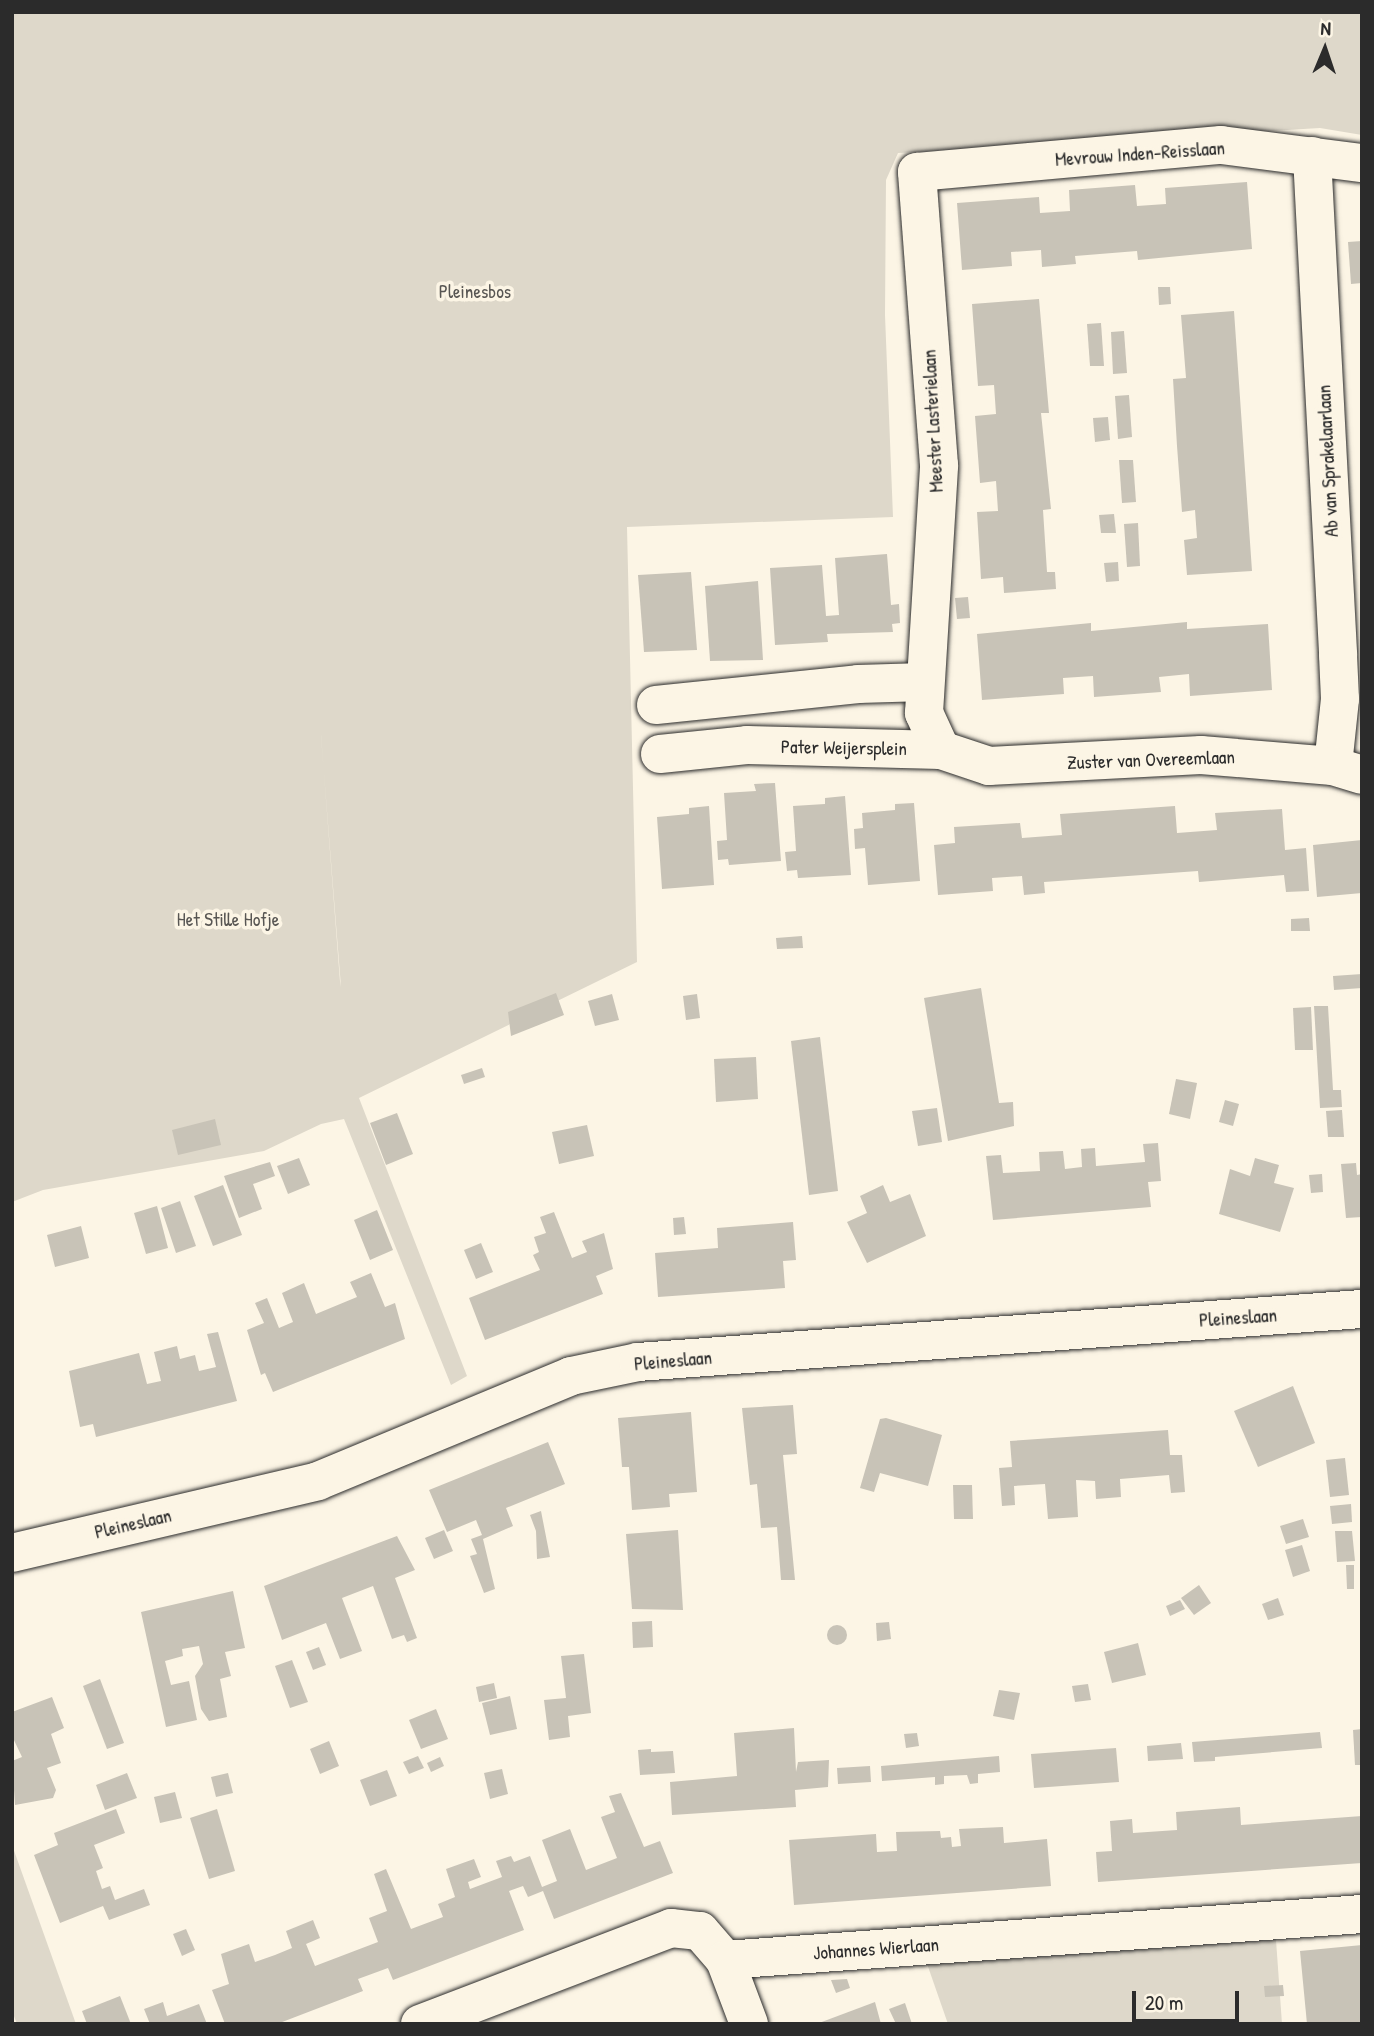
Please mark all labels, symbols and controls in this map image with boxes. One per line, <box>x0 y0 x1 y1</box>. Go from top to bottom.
north arrow <box>1290 14 1360 84</box>
text: N <box>1320 15 1331 41</box>
street label: Mevrouw Inden-Reisslaan <box>1054 137 1226 171</box>
park label: Pleinesbos <box>439 281 511 303</box>
street label: Meester Lasterielaan <box>918 349 948 493</box>
street label: Ab van Sprakelaarlaan <box>1313 384 1343 538</box>
street label: Pater Weijersplein <box>781 736 907 760</box>
street label: Zuster van Overeemlaan <box>1067 746 1235 774</box>
park label: Het Stille Hofje <box>177 909 279 931</box>
street label: Pleineslaan <box>1198 1304 1278 1332</box>
street label: Pleineslaan <box>633 1346 713 1376</box>
street label: Pleineslaan <box>92 1504 174 1544</box>
street label: Johannes Wierlaan <box>812 1933 940 1965</box>
scale bar <box>1136 1976 1243 2020</box>
text: 20 m <box>1145 1988 1183 2017</box>

